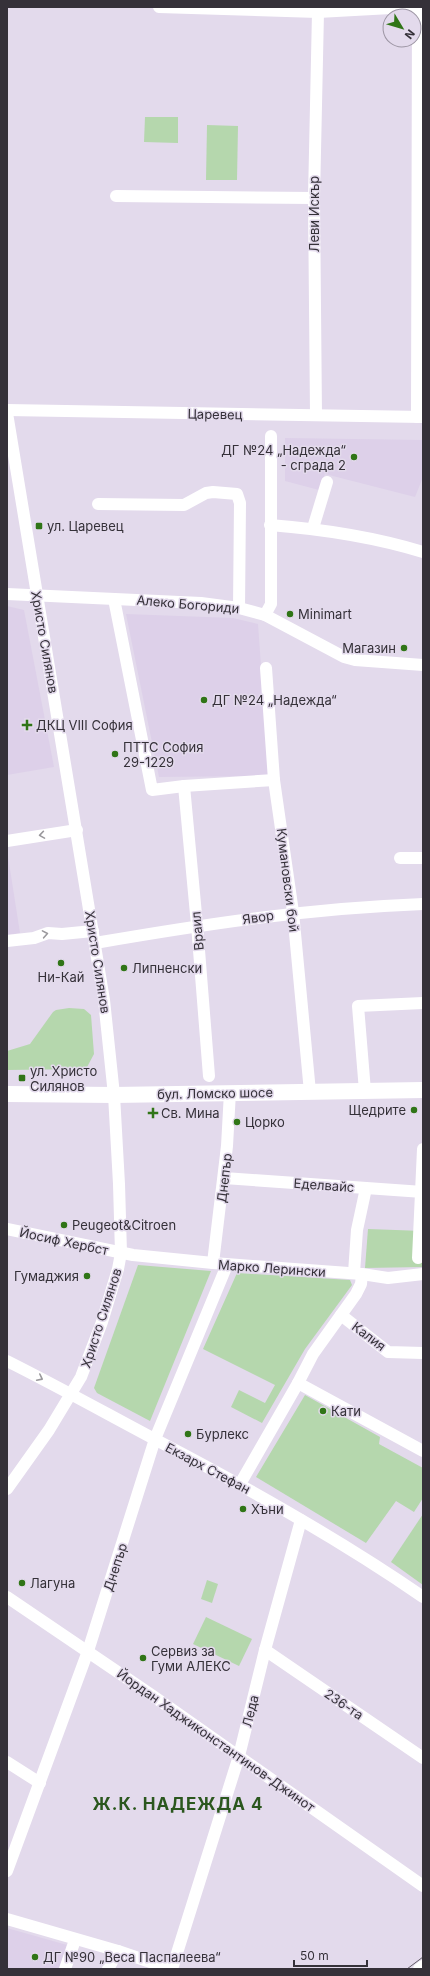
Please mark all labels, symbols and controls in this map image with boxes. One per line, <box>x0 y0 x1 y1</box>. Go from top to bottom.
north arrow <box>382 8 422 48</box>
text: N <box>402 27 418 42</box>
street label: Леви Искър <box>306 176 322 252</box>
street label: Царевец <box>187 406 243 422</box>
place label: ДГ №24 „Надежда“ - сграда 2 <box>221 442 346 473</box>
marker: ДГ №24 „Надежда“ - сграда 2 <box>349 452 359 462</box>
place label: ул. Царевец <box>47 518 124 534</box>
marker: ул. Царевец <box>34 521 44 531</box>
street label: Христо Силянов <box>28 589 62 695</box>
street label: Алеко Богориди <box>136 592 240 616</box>
place label: Minimart <box>298 606 352 622</box>
marker: Minimart <box>285 609 295 619</box>
place label: Магазин <box>342 640 396 656</box>
marker: Магазин <box>399 643 409 653</box>
place label: ДГ №24 „Надежда“ <box>212 692 337 708</box>
marker: ДГ №24 „Надежда“ <box>199 695 209 705</box>
place label: ДКЦ VIII София <box>36 717 133 733</box>
marker: ДКЦ VIII София <box>21 719 33 731</box>
place label: ПТТС София 29-1229 <box>123 739 203 770</box>
marker: ПТТС София 29-1229 <box>110 749 120 759</box>
street label: Кумановски бой <box>274 827 302 933</box>
one-way arrow <box>39 831 45 839</box>
street label: Явор <box>241 907 275 927</box>
street label: Христо Силянов <box>82 909 114 1015</box>
street label: Враил <box>187 911 207 951</box>
one-way arrow <box>42 930 48 939</box>
marker: Ни-Кай <box>56 958 66 968</box>
place label: Липненски <box>132 960 202 976</box>
marker: Липненски <box>119 963 129 973</box>
place label: Ни-Кай <box>37 969 85 985</box>
place label: ул. Христо Силянов <box>30 1063 97 1094</box>
marker: ул. Христо Силянов <box>17 1073 27 1083</box>
street label: бул. Ломско шосе <box>157 1084 273 1102</box>
place label: Щедрите <box>349 1102 406 1118</box>
place label: Св. Мина <box>161 1105 220 1121</box>
marker: Щедрите <box>409 1105 419 1115</box>
marker: Св. Мина <box>148 1108 158 1118</box>
place label: Цорко <box>245 1114 285 1130</box>
marker: Цорко <box>232 1117 242 1127</box>
street label: Днепър <box>213 1152 235 1204</box>
street label: Еделвайс <box>293 1175 355 1195</box>
place label: Peugeot&Citroen <box>72 1217 176 1233</box>
marker: Peugeot&Citroen <box>59 1220 69 1230</box>
street label: Йосиф Хербст <box>18 1224 110 1258</box>
street label: Марко Лерински <box>218 1256 326 1280</box>
street label: Христо Силянов <box>77 1266 125 1370</box>
place label: Гумаджия <box>14 1268 79 1284</box>
marker: Гумаджия <box>82 1271 92 1281</box>
street label: Калия <box>349 1318 389 1354</box>
one-way arrow <box>35 1373 43 1381</box>
place label: Кати <box>331 1403 361 1419</box>
marker: Кати <box>318 1406 328 1416</box>
place label: Бурлекс <box>196 1426 249 1442</box>
marker: Бурлекс <box>183 1429 193 1439</box>
street label: Екзарх Стефан <box>163 1439 253 1497</box>
place label: Хъни <box>251 1501 284 1517</box>
marker: Хъни <box>238 1504 248 1514</box>
street label: Днепър <box>100 1541 130 1593</box>
place label: Лагуна <box>30 1575 75 1591</box>
marker: Лагуна <box>17 1578 27 1588</box>
place label: Сервиз за Гуми АЛЕКС <box>151 1643 231 1674</box>
marker: Сервиз за Гуми АЛЕКС <box>138 1653 148 1663</box>
street label: Йордан Хаджиконстантинов-Джинот <box>114 1665 318 1815</box>
street label: 236-та <box>322 1685 366 1723</box>
street label: Леда <box>238 1693 262 1729</box>
district label: Ж.К. НАДЕЖДА 4 <box>93 1794 263 1814</box>
scale bar <box>294 1942 367 1968</box>
text: 50 m <box>300 1948 329 1963</box>
place label: ДГ №90 „Веса Паспалеева“ <box>43 1949 221 1965</box>
marker: ДГ №90 „Веса Паспалеева“ <box>30 1952 40 1962</box>

